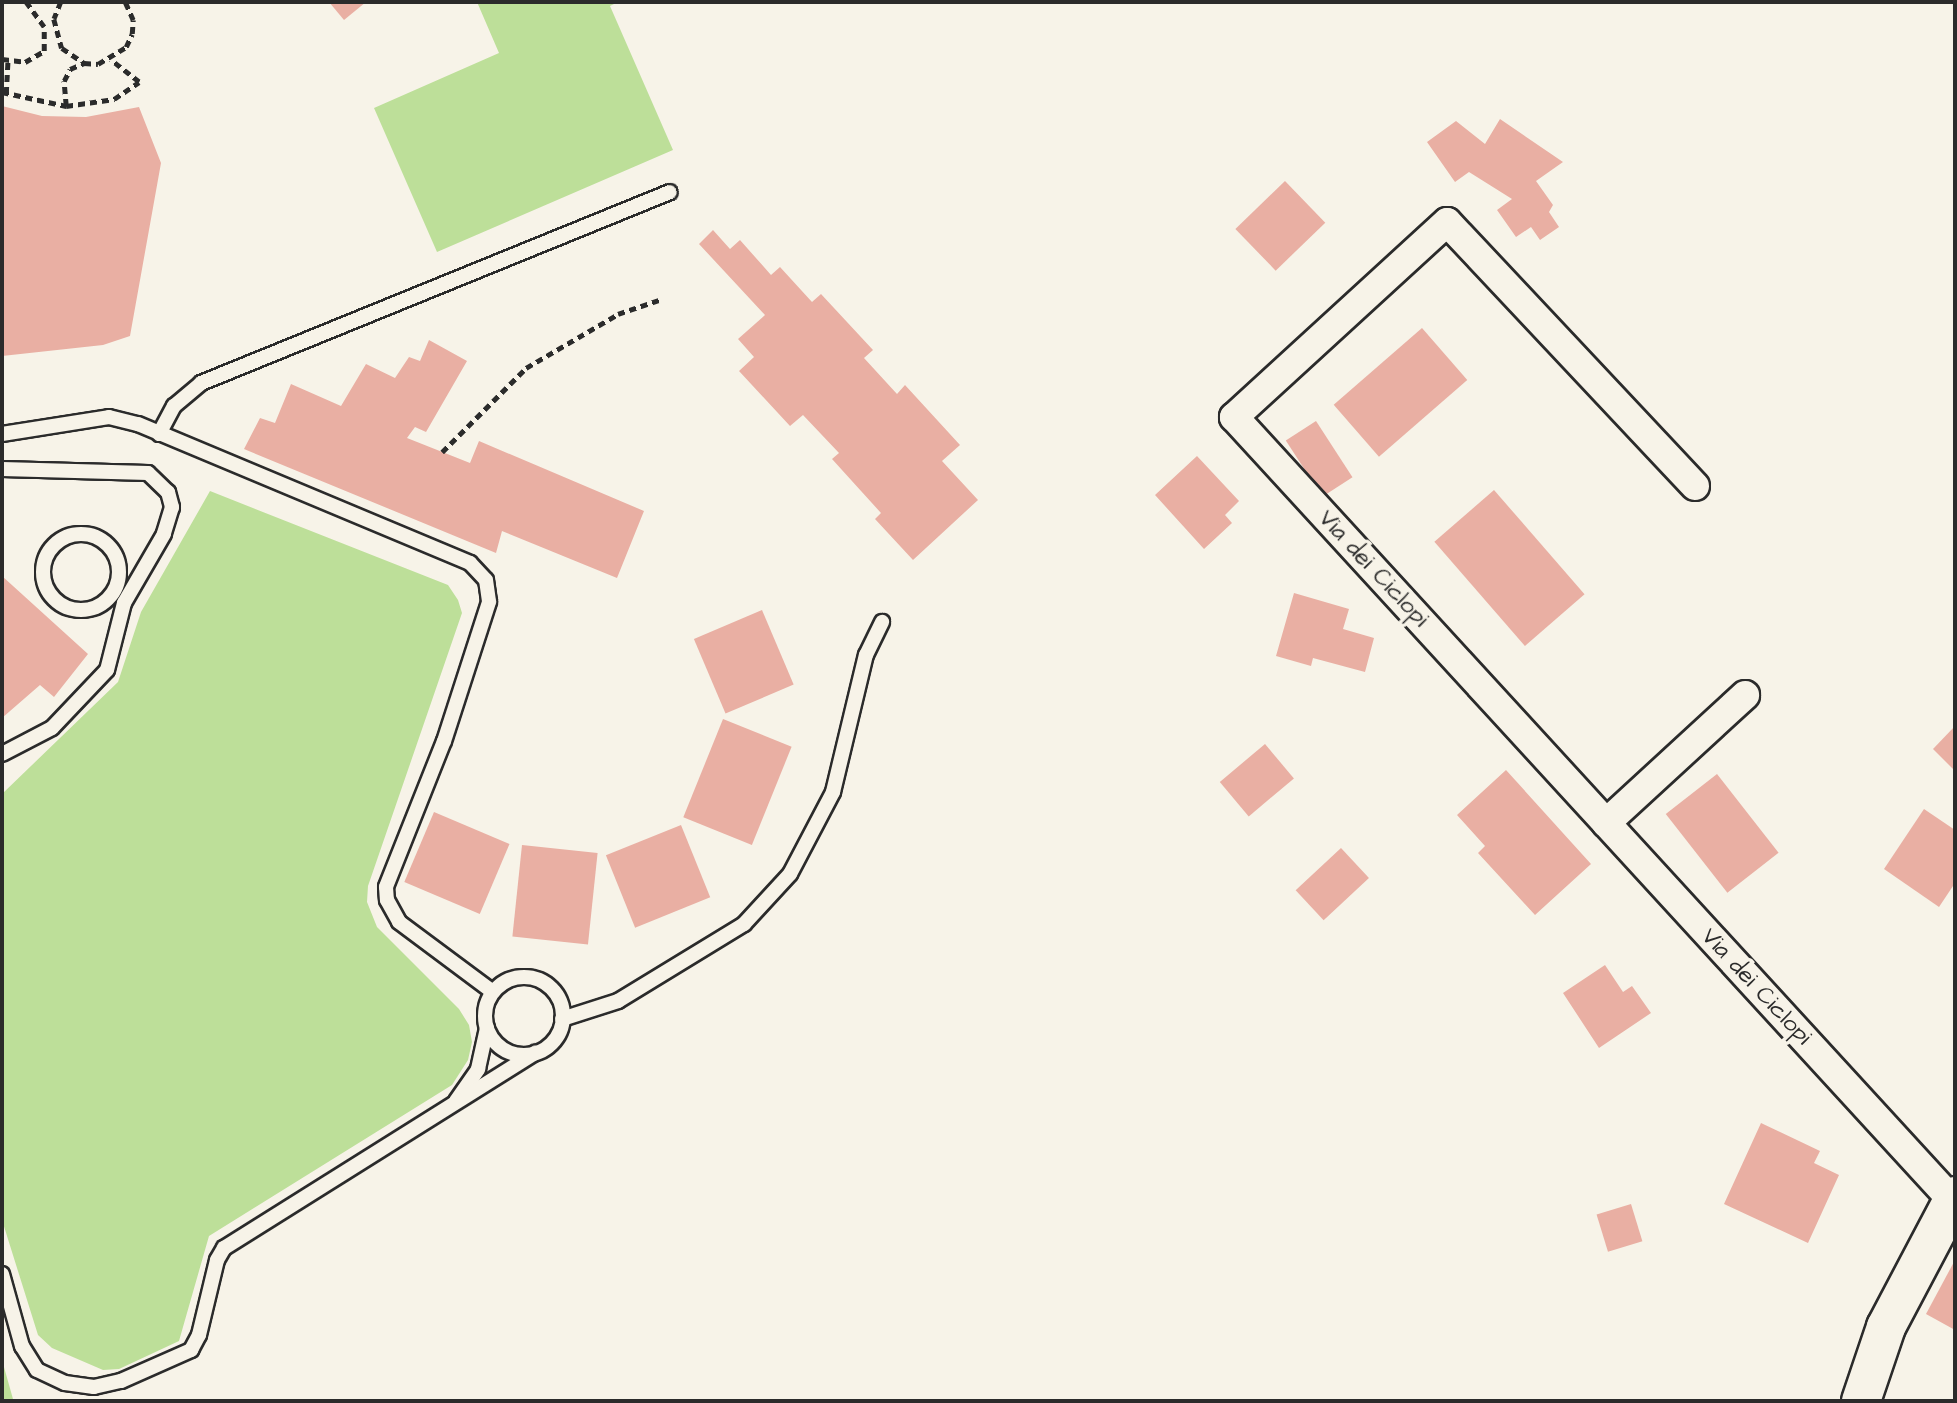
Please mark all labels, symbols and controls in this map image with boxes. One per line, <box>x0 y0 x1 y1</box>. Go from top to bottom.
street label: Via dei Ciclopi <box>1312 505 1434 633</box>
street label: Via dei Ciclopi <box>1695 923 1817 1051</box>

